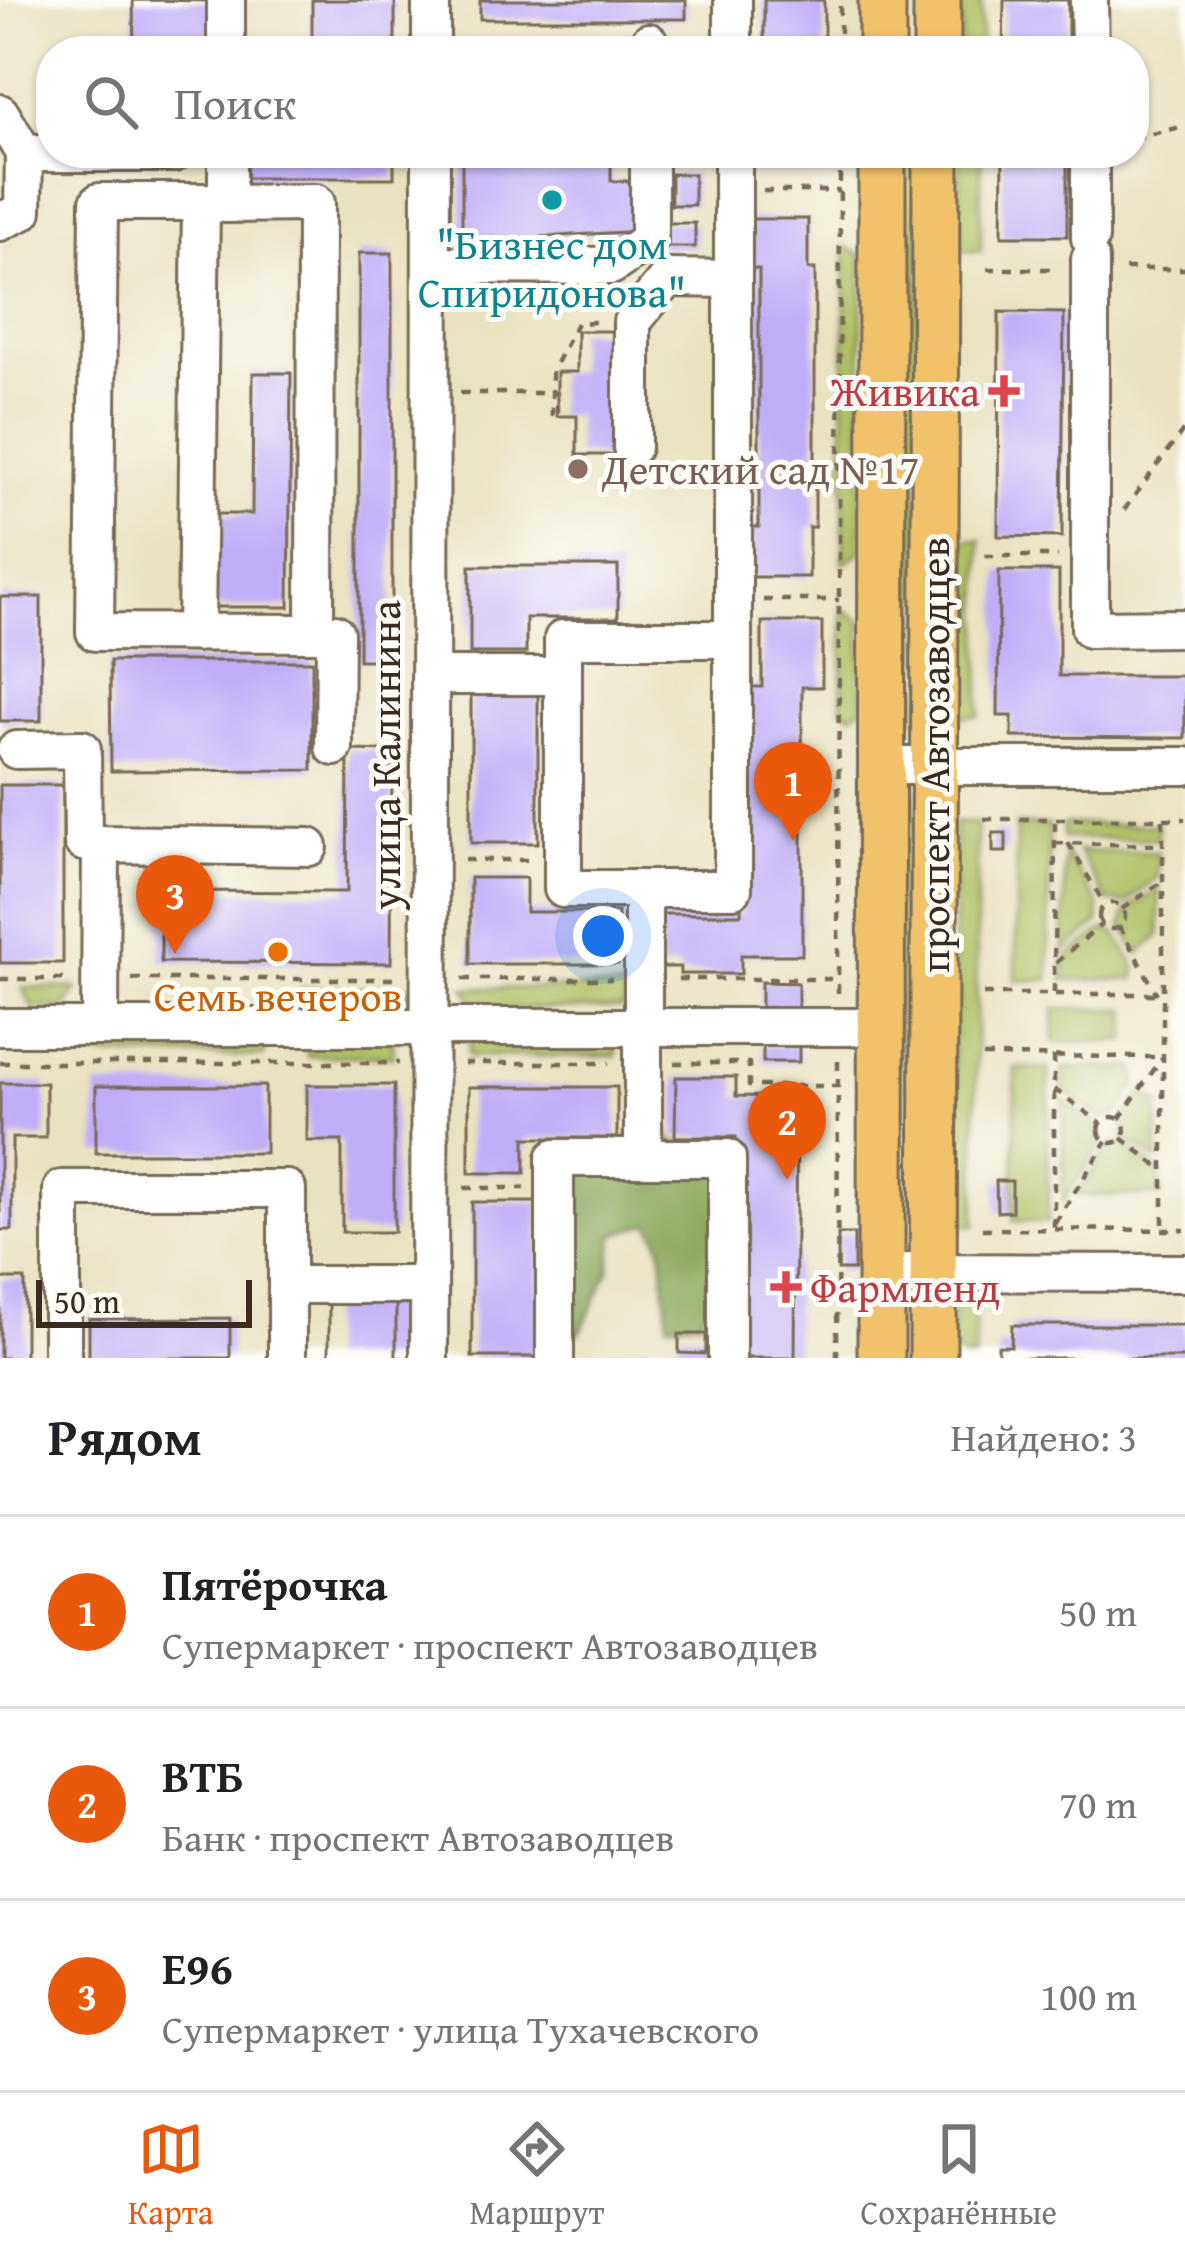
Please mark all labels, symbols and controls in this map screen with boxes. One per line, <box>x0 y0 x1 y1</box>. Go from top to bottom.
search box <box>36 36 1149 168</box>
icon: search <box>78 69 144 135</box>
text: Поиск <box>174 70 296 135</box>
marker: "Бизнес дом Спиридонова" <box>539 187 565 213</box>
place label: "Бизнес дом Спиридонова" <box>418 213 686 322</box>
place label: Живика <box>829 360 980 421</box>
marker: Живика <box>991 378 1017 404</box>
place label: Детский сад №17 <box>601 438 919 499</box>
marker: Детский сад №17 <box>565 456 591 482</box>
street label: проспект Автозаводцев <box>903 537 964 973</box>
street label: улица Калинина <box>354 600 415 911</box>
pin: 1 <box>754 742 832 841</box>
pin: 3 <box>136 855 214 954</box>
your location <box>573 906 633 966</box>
marker: Семь вечеров <box>265 939 291 965</box>
place label: Семь вечеров <box>154 965 402 1026</box>
pin: 2 <box>748 1081 826 1180</box>
place label: Фармленд <box>810 1256 1000 1317</box>
scale bar <box>36 1274 252 1327</box>
marker: Фармленд <box>773 1274 799 1300</box>
text: 50 m <box>54 1277 120 1325</box>
text: Рядом <box>48 1399 202 1474</box>
text: Найдено: 3 <box>950 1408 1137 1465</box>
text: Пятёрочка <box>162 1551 388 1616</box>
text: 1 <box>77 1583 97 1640</box>
text: 50 m <box>1059 1583 1137 1640</box>
text: Супермаркет · проспект Автозаводцев <box>162 1616 818 1673</box>
text: ВТБ <box>162 1743 244 1808</box>
text: 2 <box>77 1775 97 1832</box>
text: 70 m <box>1059 1775 1137 1832</box>
text: Банк · проспект Автозаводцев <box>162 1808 674 1865</box>
text: E96 <box>162 1935 233 2000</box>
text: 3 <box>77 1967 97 2024</box>
text: 100 m <box>1040 1967 1137 2024</box>
text: Супермаркет · улица Тухачевского <box>162 2000 759 2057</box>
tab: Карта <box>128 2116 213 2236</box>
tab: Маршрут <box>469 2116 604 2236</box>
tab: Сохранённые <box>860 2116 1057 2236</box>

